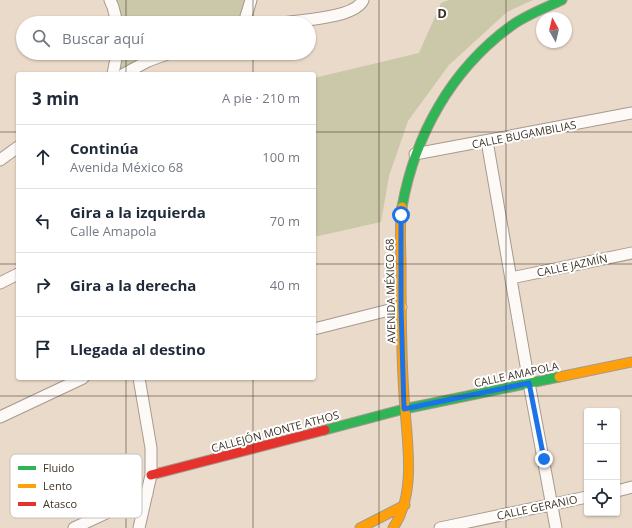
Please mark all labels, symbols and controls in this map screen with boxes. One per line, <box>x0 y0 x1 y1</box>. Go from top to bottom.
text: D <box>437 4 447 22</box>
north arrow <box>536 12 572 48</box>
search box <box>16 16 316 60</box>
icon: search <box>30 27 52 49</box>
text: Buscar aquí <box>62 28 144 48</box>
text: 3 min <box>32 87 79 110</box>
text: A pie · 210 m <box>222 89 300 107</box>
street label: CALLE BUGAMBILIAS <box>470 116 578 152</box>
text: Continúa <box>70 138 139 158</box>
icon: ahead <box>32 146 54 168</box>
text: 100 m <box>262 148 300 166</box>
text: Avenida México 68 <box>70 158 183 176</box>
text: Gira a la izquierda <box>70 202 206 222</box>
route start <box>392 206 410 224</box>
icon: left <box>32 210 54 232</box>
text: 70 m <box>270 212 300 230</box>
text: Calle Amapola <box>70 222 156 240</box>
street label: AVENIDA MÉXICO 68 <box>382 238 398 344</box>
street label: CALLE JAZMÍN <box>535 250 609 280</box>
icon: right <box>32 274 54 296</box>
text: Gira a la derecha <box>70 275 196 295</box>
text: 40 m <box>270 276 300 294</box>
icon: arrive <box>32 338 54 360</box>
text: Llegada al destino <box>70 339 205 359</box>
street label: CALLE AMAPOLA <box>472 358 560 390</box>
street label: CALLEJÓN MONTE ATHOS <box>209 407 341 455</box>
map controls <box>584 408 620 516</box>
button: + <box>584 408 620 444</box>
button: − <box>584 444 620 480</box>
route end <box>535 450 553 468</box>
legend <box>10 454 142 518</box>
text: Fluido <box>43 460 75 475</box>
text: Lento <box>43 478 73 493</box>
button: locate <box>584 480 620 516</box>
street label: CALLE GERANIO <box>495 491 579 523</box>
text: Atasco <box>43 496 78 511</box>

